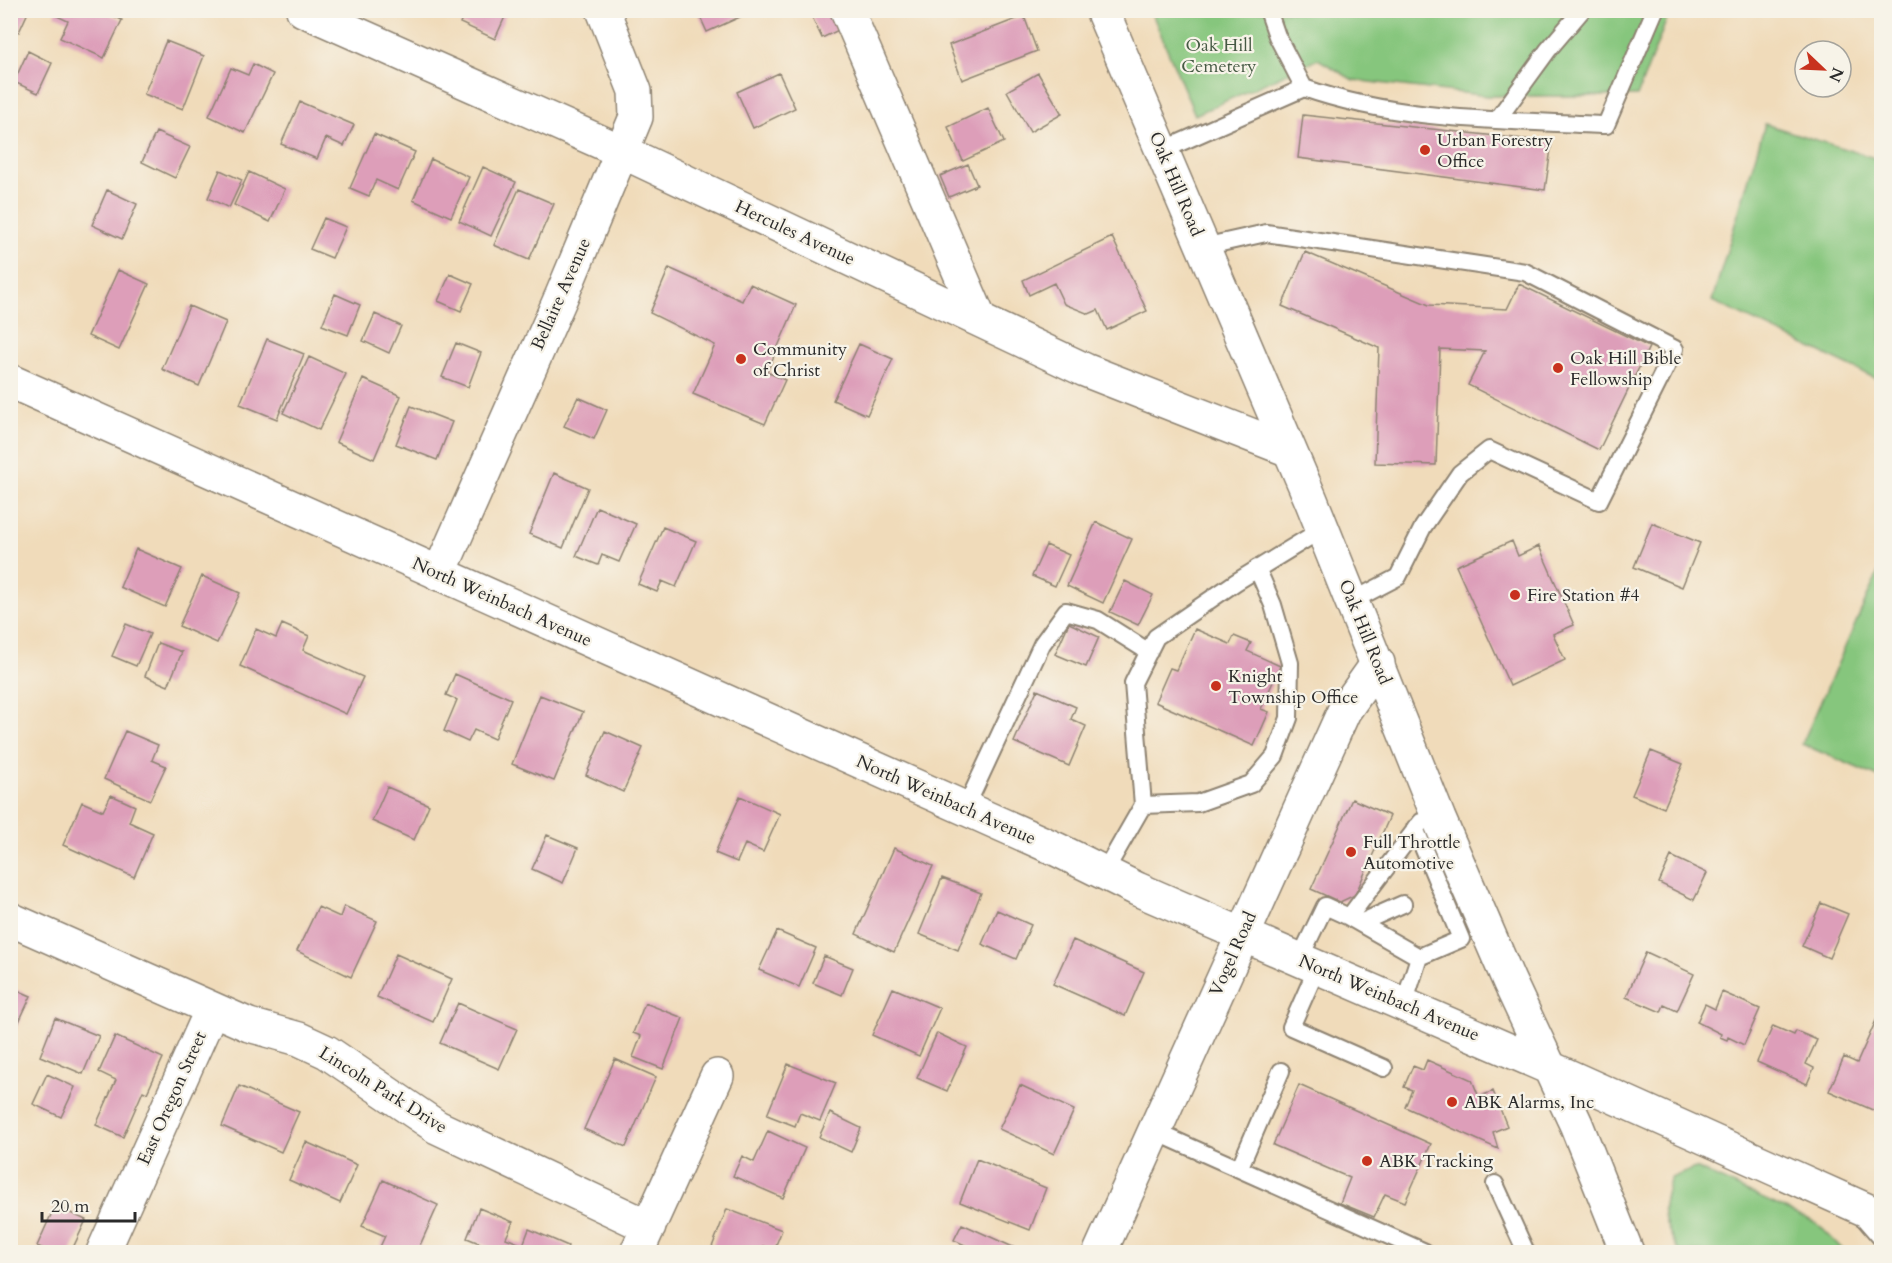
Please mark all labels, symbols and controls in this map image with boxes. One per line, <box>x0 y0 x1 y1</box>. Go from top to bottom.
park label: Oak Hill Cemetery <box>1181 33 1257 79</box>
north arrow <box>1793 39 1853 99</box>
text: N <box>1823 64 1849 85</box>
street label: Oak Hill Road <box>1143 128 1209 241</box>
place label: Urban Forestry Office <box>1437 128 1554 174</box>
marker: Urban Forestry Office <box>1418 143 1432 157</box>
street label: Hercules Avenue <box>731 194 859 272</box>
street label: Bellaire Avenue <box>525 234 597 354</box>
place label: Community of Christ <box>753 337 848 383</box>
place label: Oak Hill Bible Fellowship <box>1570 346 1682 392</box>
marker: Community of Christ <box>734 352 748 366</box>
marker: Oak Hill Bible Fellowship <box>1551 361 1565 375</box>
street label: North Weinbach Avenue <box>408 551 596 653</box>
street label: Oak Hill Road <box>1333 576 1398 689</box>
place label: Fire Station #4 <box>1527 583 1640 608</box>
marker: Fire Station #4 <box>1508 588 1522 602</box>
place label: Knight Township Office <box>1228 664 1358 710</box>
marker: Knight Township Office <box>1209 679 1223 693</box>
street label: North Weinbach Avenue <box>852 749 1040 851</box>
place label: Full Throttle Automotive <box>1363 830 1461 876</box>
marker: Full Throttle Automotive <box>1344 845 1358 859</box>
street label: Vogel Road <box>1203 907 1263 1000</box>
street label: North Weinbach Avenue <box>1295 949 1483 1047</box>
street label: East Oregon Street <box>131 1027 213 1169</box>
street label: Lincoln Park Drive <box>314 1041 452 1139</box>
place label: ABK Alarms, Inc <box>1464 1090 1594 1115</box>
marker: ABK Alarms, Inc <box>1445 1095 1459 1109</box>
place label: ABK Tracking <box>1379 1149 1494 1174</box>
marker: ABK Tracking <box>1360 1154 1374 1168</box>
scale bar <box>42 1185 135 1223</box>
text: 20 m <box>51 1194 90 1219</box>

